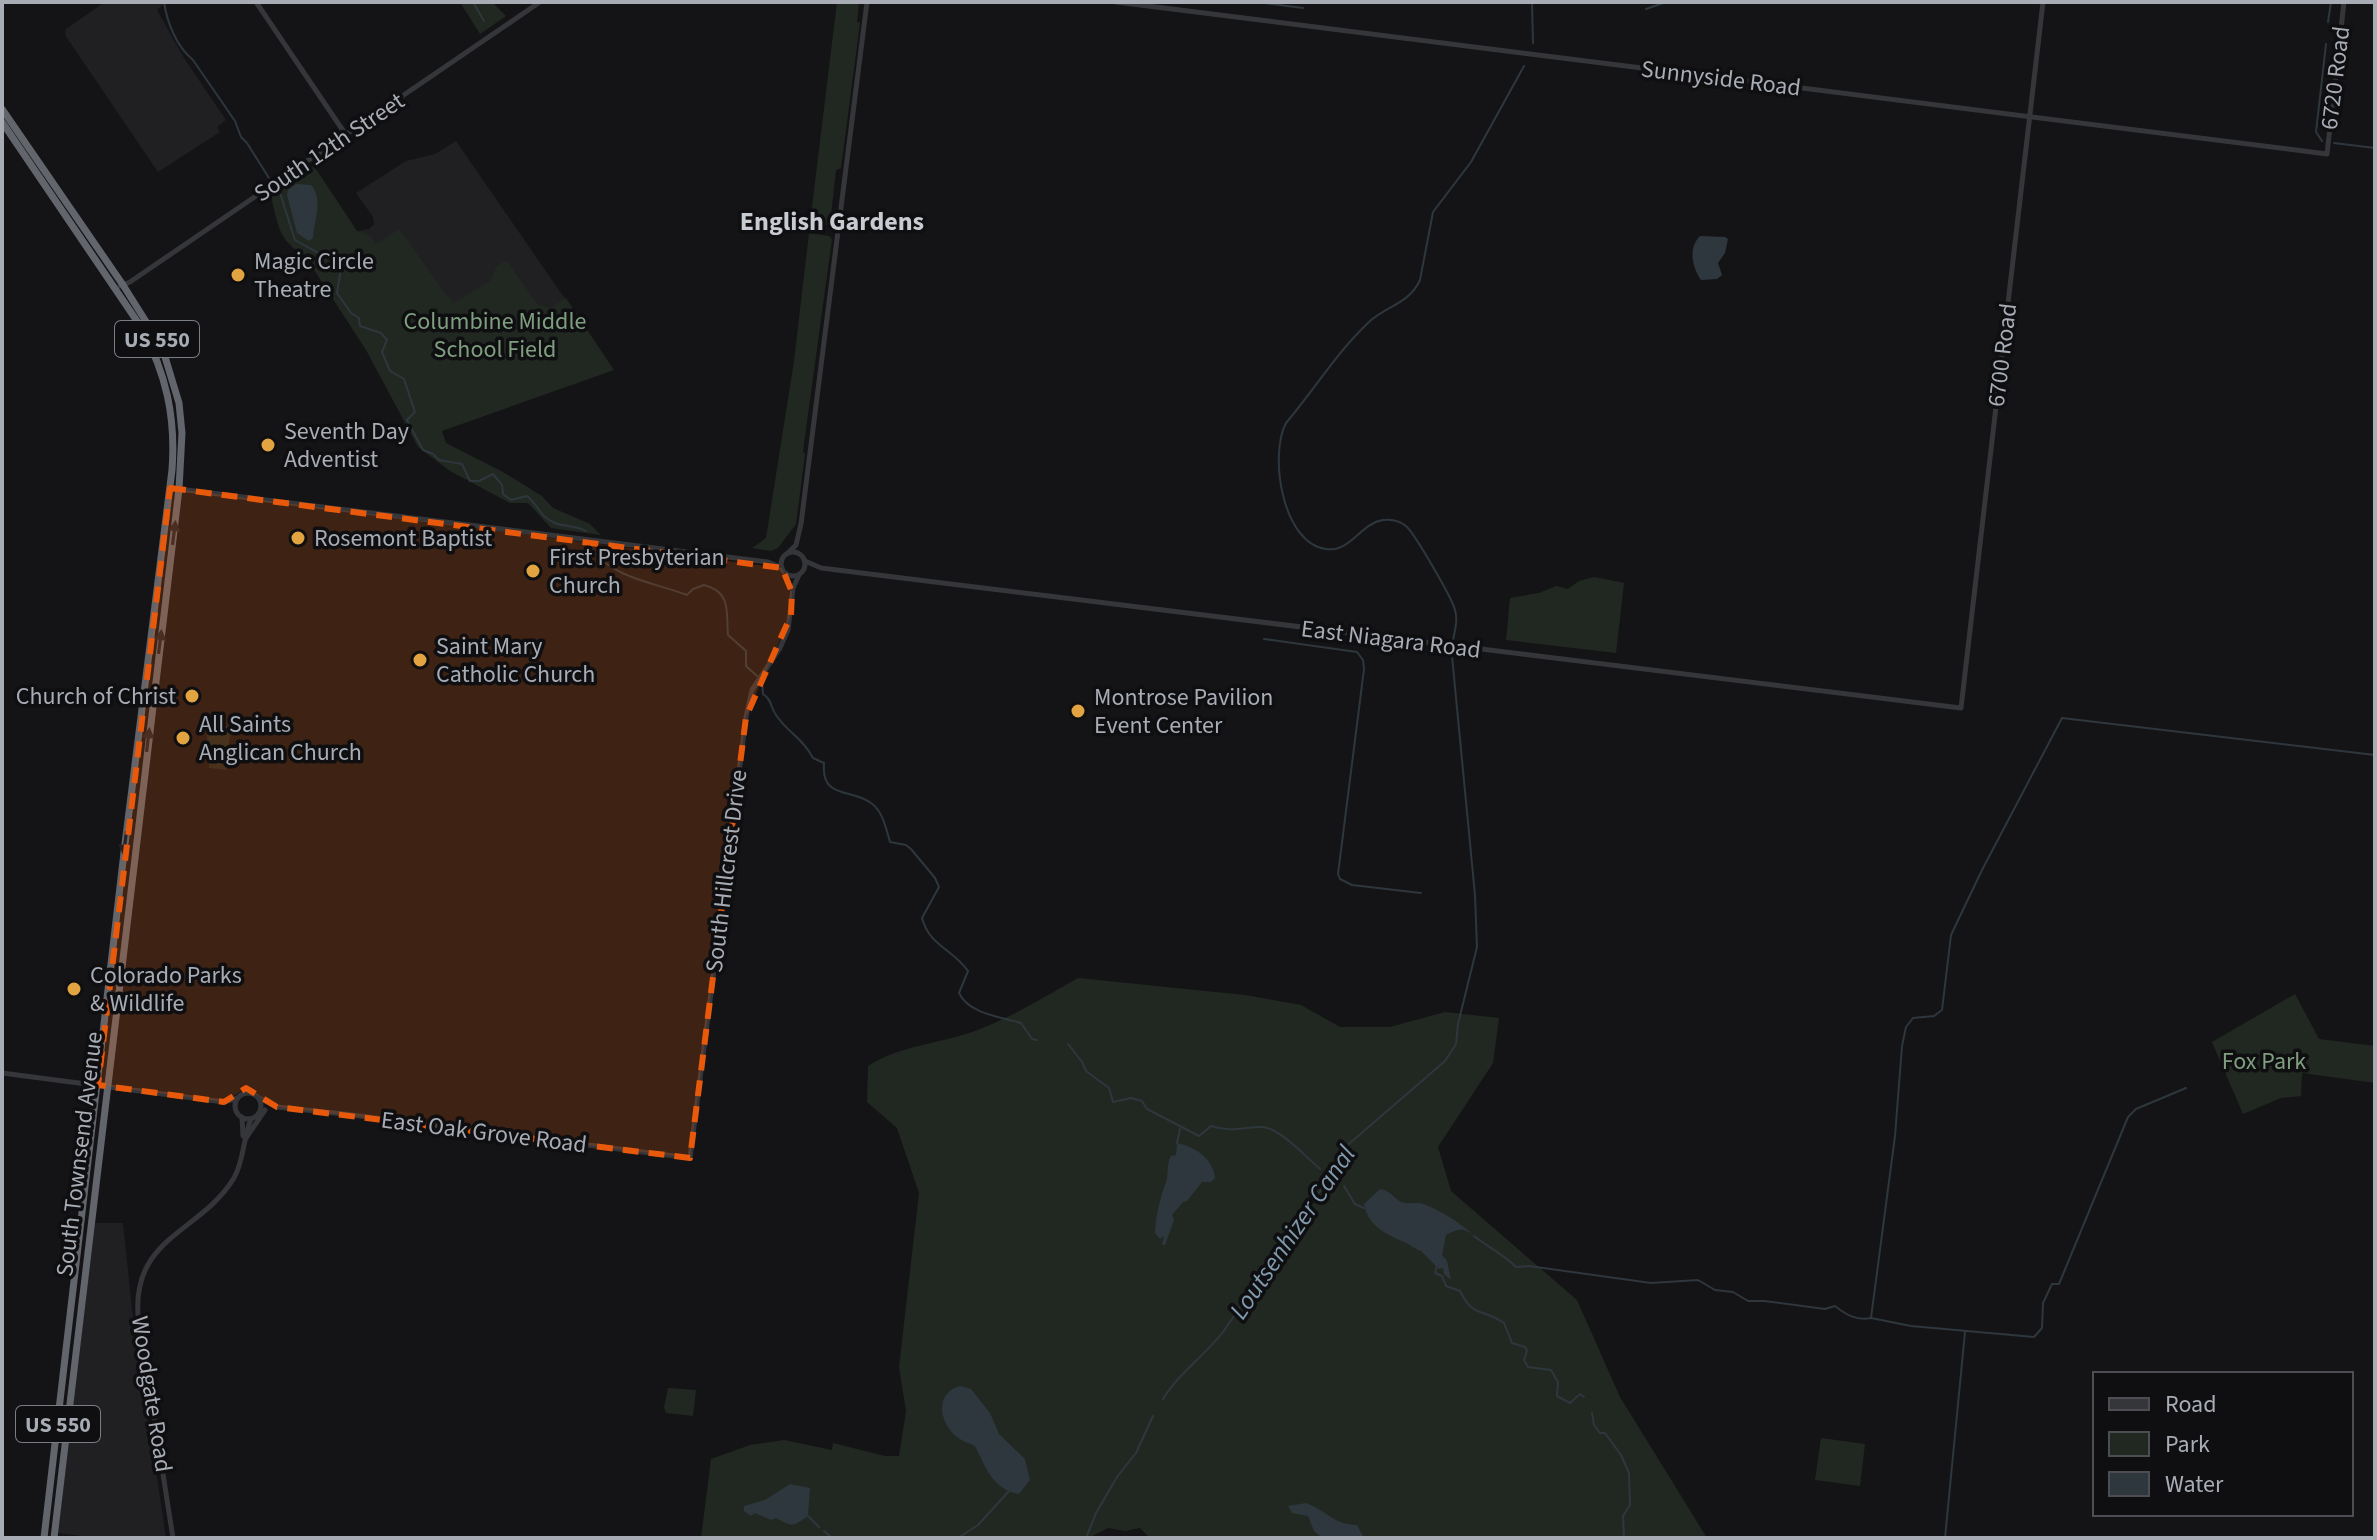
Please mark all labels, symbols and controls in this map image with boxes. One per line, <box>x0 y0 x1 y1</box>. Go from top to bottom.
street label: 6720 Road <box>2312 24 2359 132</box>
street label: Sunnyside Road <box>1639 51 1803 106</box>
street label: South 12th Street <box>247 84 412 211</box>
district label: English Gardens <box>740 203 924 240</box>
place label: Magic Circle Theatre <box>254 244 374 307</box>
marker: Magic Circle Theatre <box>229 266 247 284</box>
street label: 6700 Road <box>1979 301 2026 409</box>
park label: Columbine Middle School Field <box>404 304 586 367</box>
road number: US 550 <box>115 321 199 357</box>
place label: Seventh Day Adventist <box>284 414 409 477</box>
marker: Seventh Day Adventist <box>259 436 277 454</box>
one-way arrow <box>167 520 180 545</box>
place label: Rosemont Baptist <box>314 521 492 556</box>
marker: Rosemont Baptist <box>289 529 307 547</box>
place label: First Presbyterian Church <box>549 540 725 603</box>
marker: First Presbyterian Church <box>524 562 542 580</box>
street label: East Niagara Road <box>1299 611 1483 668</box>
place label: Saint Mary Catholic Church <box>436 629 595 692</box>
one-way arrow <box>154 630 167 655</box>
marker: Saint Mary Catholic Church <box>411 651 429 669</box>
place label: Church of Christ <box>16 679 176 714</box>
place label: Montrose Pavilion Event Center <box>1094 680 1273 743</box>
marker: Church of Christ <box>183 687 201 705</box>
marker: Montrose Pavilion Event Center <box>1069 702 1087 720</box>
place label: All Saints Anglican Church <box>199 707 362 770</box>
one-way arrow <box>142 727 155 752</box>
marker: All Saints Anglican Church <box>174 729 192 747</box>
street label: South Hillcrest Drive <box>697 768 756 974</box>
one-way arrow <box>118 831 131 856</box>
place label: Colorado Parks & Wildlife <box>90 958 242 1021</box>
marker: Colorado Parks & Wildlife <box>65 980 83 998</box>
street label: South Townsend Avenue <box>47 1030 112 1279</box>
park label: Fox Park <box>2222 1044 2306 1079</box>
street label: East Oak Grove Road <box>379 1103 589 1162</box>
water label: Loutsenhizer Canal <box>1220 1137 1365 1327</box>
street label: Woodgate Road <box>122 1313 181 1475</box>
legend <box>2093 1372 2353 1516</box>
text: Road <box>2165 1387 2217 1422</box>
road number: US 550 <box>16 1406 100 1442</box>
text: Park <box>2165 1427 2210 1462</box>
text: Water <box>2165 1467 2224 1502</box>

